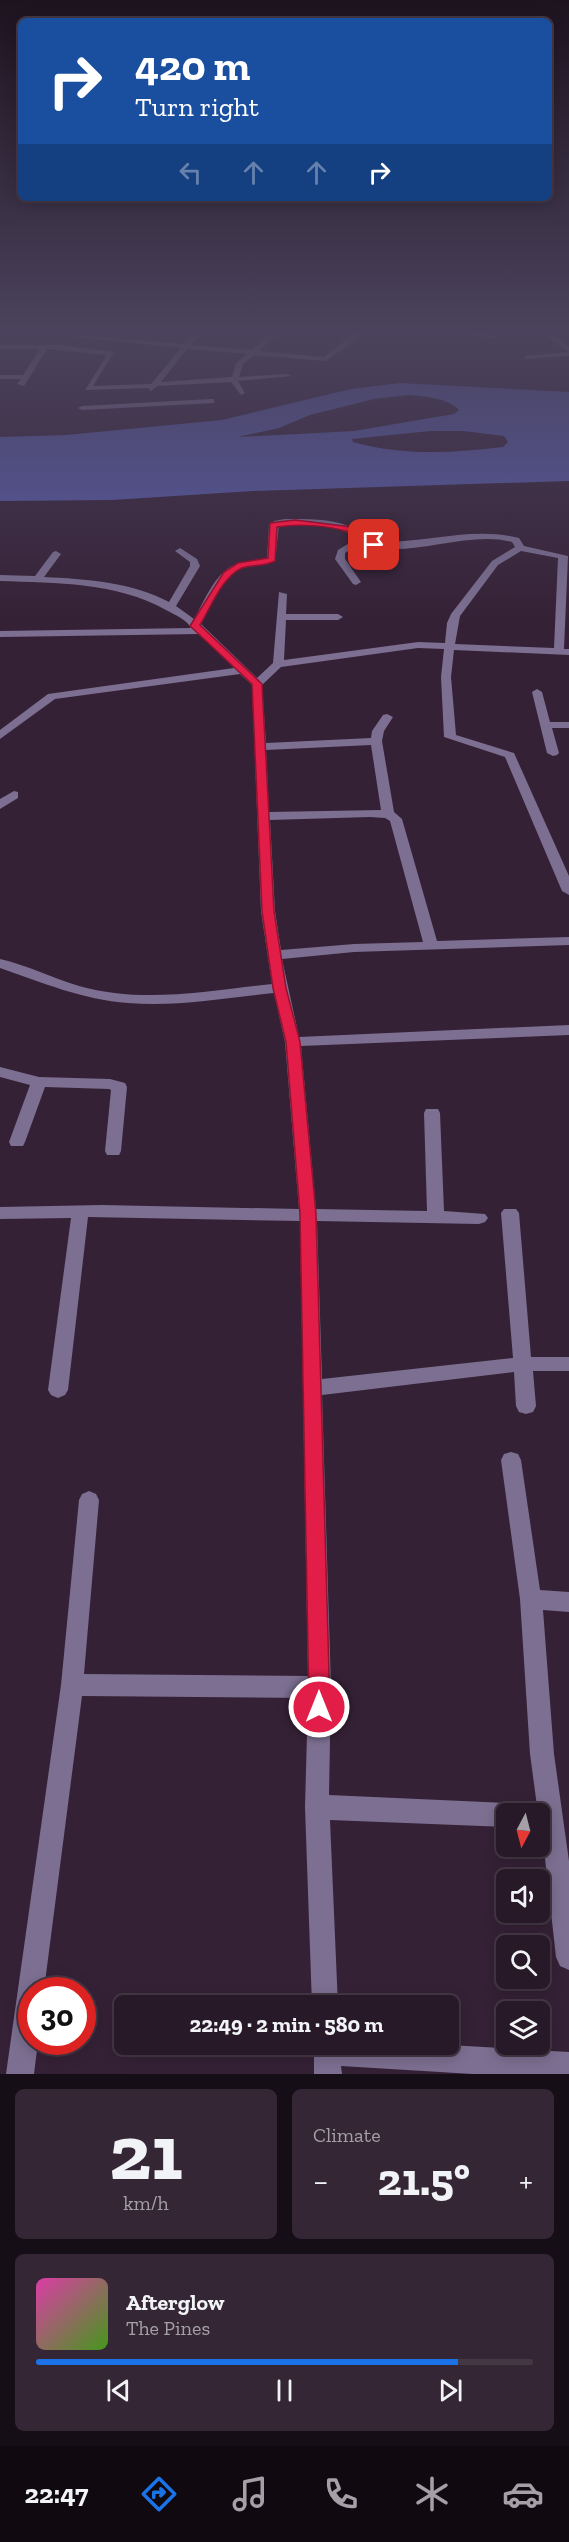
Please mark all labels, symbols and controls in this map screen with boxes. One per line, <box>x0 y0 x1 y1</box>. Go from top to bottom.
text: 420 m <box>135 40 250 91</box>
icon: right <box>36 42 114 120</box>
text: Turn right <box>135 91 259 123</box>
icon: left <box>174 156 207 189</box>
icon: ahead <box>237 156 270 189</box>
icon: ahead <box>300 156 333 189</box>
icon: right <box>363 156 396 189</box>
pin <box>348 519 399 570</box>
icon: arrive <box>357 528 390 561</box>
position arrow <box>287 1675 351 1739</box>
north arrow <box>496 1803 550 1857</box>
map controls <box>496 1803 550 2055</box>
button: sound <box>496 1869 550 1923</box>
button: search <box>496 1935 550 1989</box>
speed limit sign: 30 <box>18 1977 96 2055</box>
button: layers <box>496 2001 550 2055</box>
text: 22:49 · 2 min · 580 m <box>189 2011 384 2038</box>
text: 21 <box>109 2105 183 2199</box>
text: Climate <box>313 2123 381 2147</box>
text: 21.5° <box>378 2153 470 2207</box>
text: − <box>313 2161 328 2200</box>
text: + <box>519 2161 533 2200</box>
text: km/h <box>123 2191 169 2215</box>
text: Afterglow <box>126 2289 224 2316</box>
text: The Pines <box>126 2316 210 2340</box>
icon: previous <box>102 2374 135 2407</box>
icon: pause <box>268 2374 301 2407</box>
icon: next <box>434 2374 467 2407</box>
icon: directions <box>138 2473 180 2515</box>
icon: music <box>229 2473 271 2515</box>
icon: phone <box>320 2473 362 2515</box>
icon: climate <box>411 2473 453 2515</box>
icon: car <box>502 2473 544 2515</box>
text: 22:47 <box>25 2478 89 2510</box>

